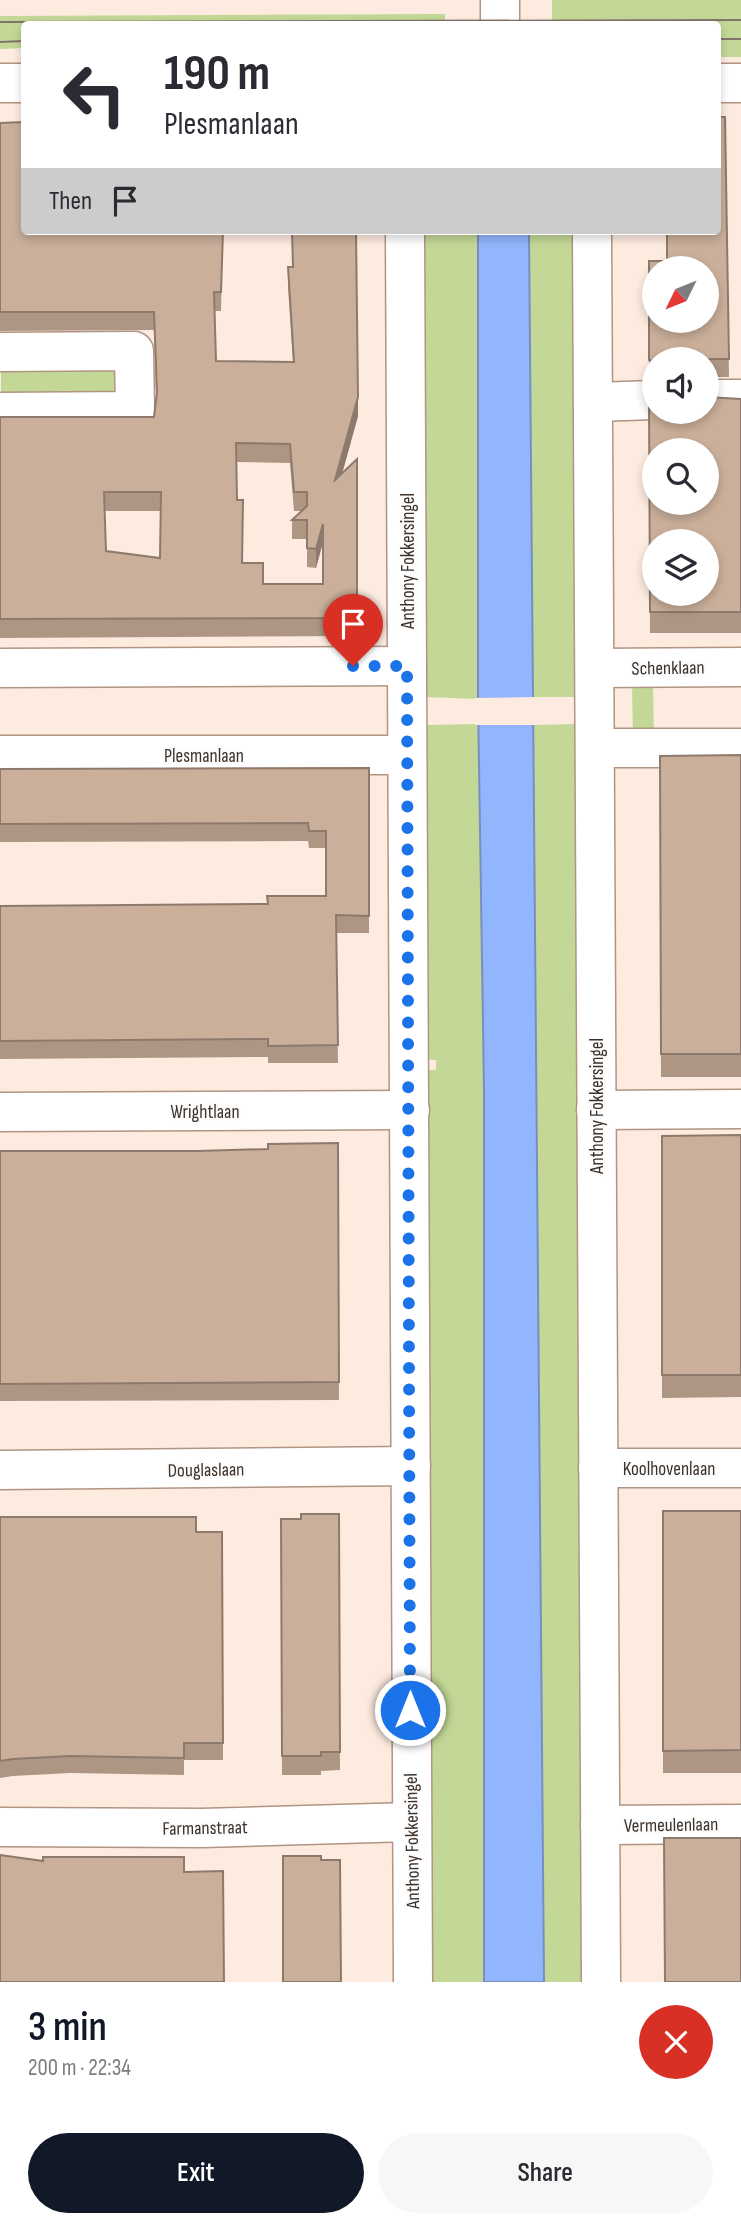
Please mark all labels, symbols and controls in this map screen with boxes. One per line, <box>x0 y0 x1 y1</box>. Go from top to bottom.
text: 190 m <box>164 45 270 104</box>
icon: left <box>49 49 140 140</box>
text: Plesmanlaan <box>164 105 299 144</box>
icon: arrive <box>106 182 144 220</box>
text: Then <box>49 186 92 217</box>
north arrow <box>642 256 719 332</box>
map controls <box>642 256 719 606</box>
button: sound <box>642 347 719 424</box>
button: search <box>642 438 719 515</box>
street label: Anthony Fokkersingel <box>397 493 420 630</box>
button: layers <box>642 529 719 606</box>
pin <box>323 594 383 666</box>
icon: arrive <box>334 605 372 643</box>
street label: Schenklaan <box>631 656 705 681</box>
street label: Plesmanlaan <box>164 745 244 768</box>
street label: Anthony Fokkersingel <box>586 1038 609 1175</box>
street label: Wrightlaan <box>170 1101 240 1124</box>
street label: Douglaslaan <box>167 1458 245 1483</box>
street label: Koolhovenlaan <box>623 1458 715 1481</box>
position arrow <box>373 1673 447 1747</box>
street label: Anthony Fokkersingel <box>400 1773 425 1910</box>
street label: Vermeulenlaan <box>624 1813 718 1838</box>
street label: Farmanstraat <box>162 1816 248 1841</box>
text: 3 min <box>28 2002 107 2053</box>
button: close <box>639 2005 713 2079</box>
text: 200 m · 22:34 <box>28 2054 131 2082</box>
button: Exit <box>28 2133 364 2213</box>
button: Share <box>378 2133 713 2213</box>

